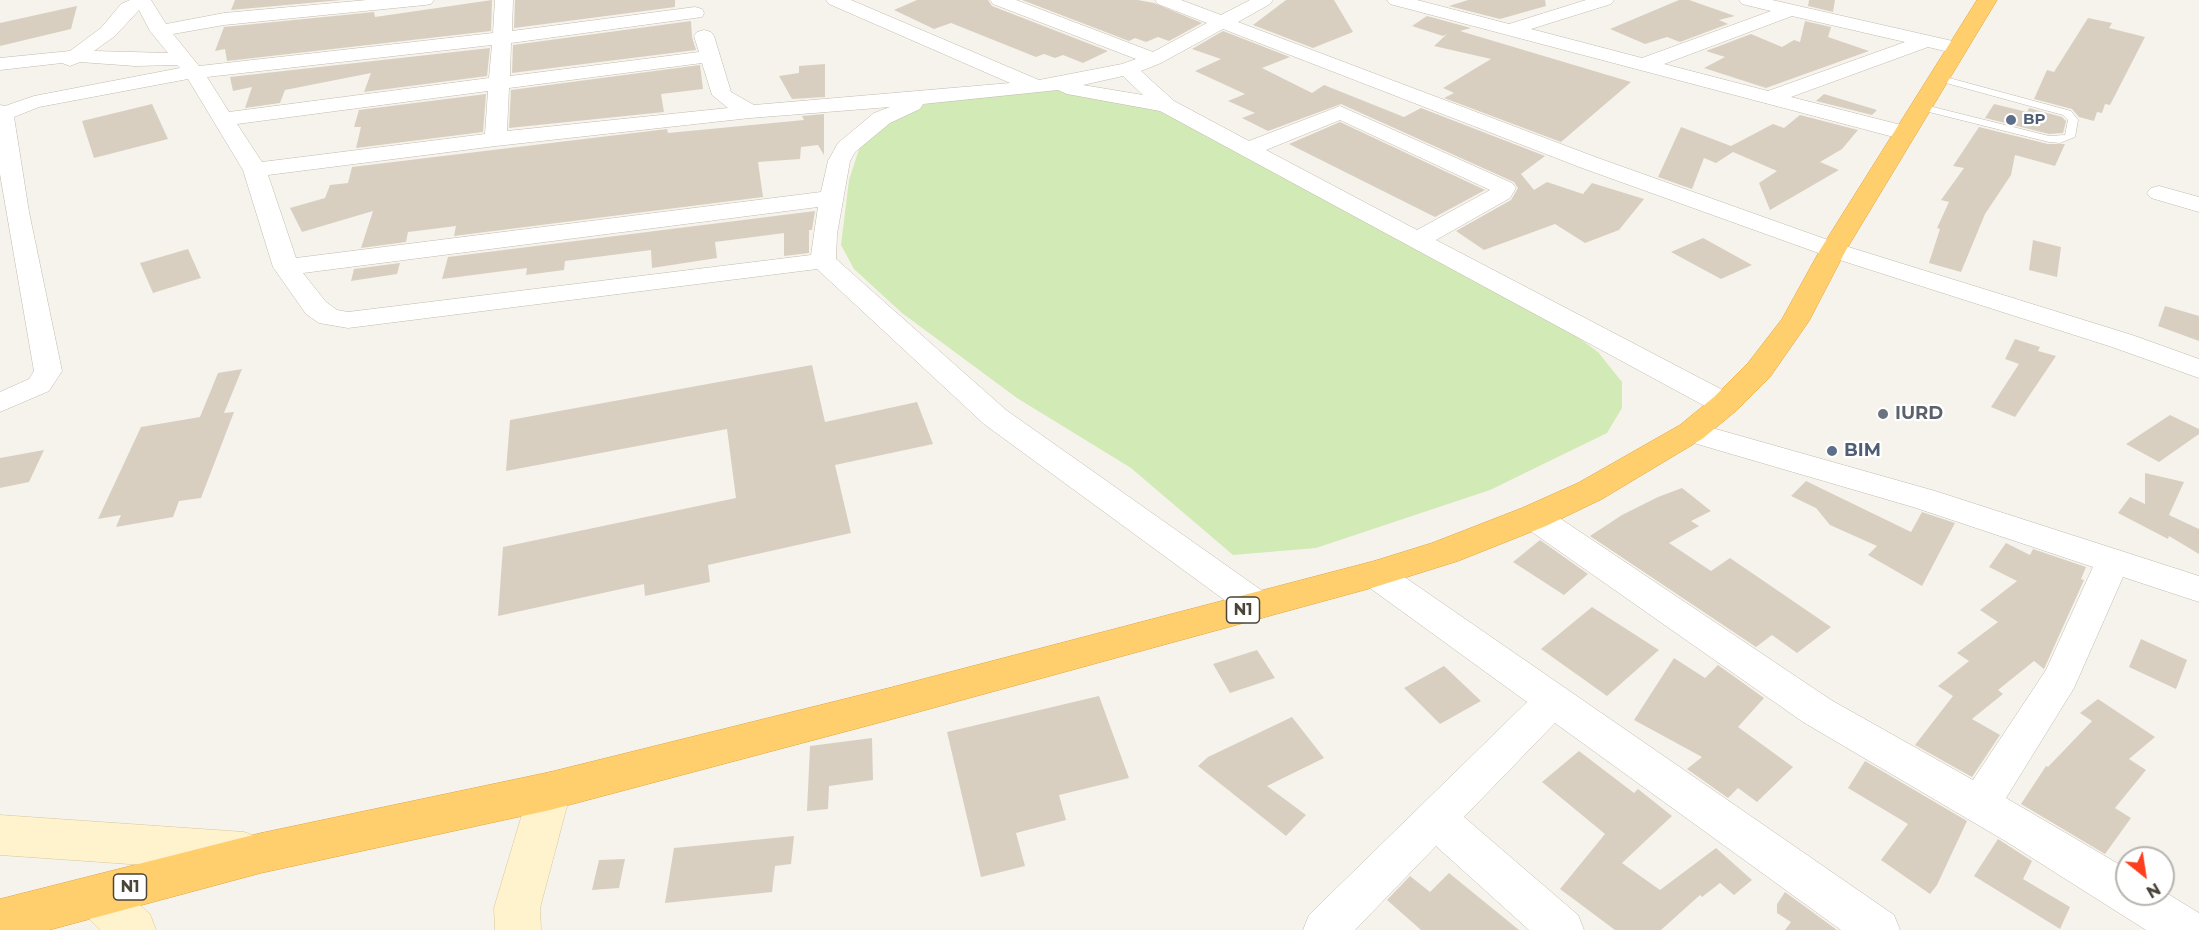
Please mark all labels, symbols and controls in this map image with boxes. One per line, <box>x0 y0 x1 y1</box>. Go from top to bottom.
place label: BP <box>2023 111 2045 129</box>
marker: BP <box>2004 113 2018 127</box>
place label: IURD <box>1895 403 1943 425</box>
marker: IURD <box>1876 407 1890 421</box>
place label: BIM <box>1844 440 1881 462</box>
marker: BIM <box>1825 444 1839 458</box>
road number: N1 <box>1226 597 1260 623</box>
north arrow <box>2115 846 2175 906</box>
road number: N1 <box>114 874 146 900</box>
text: N <box>2143 879 2164 902</box>

